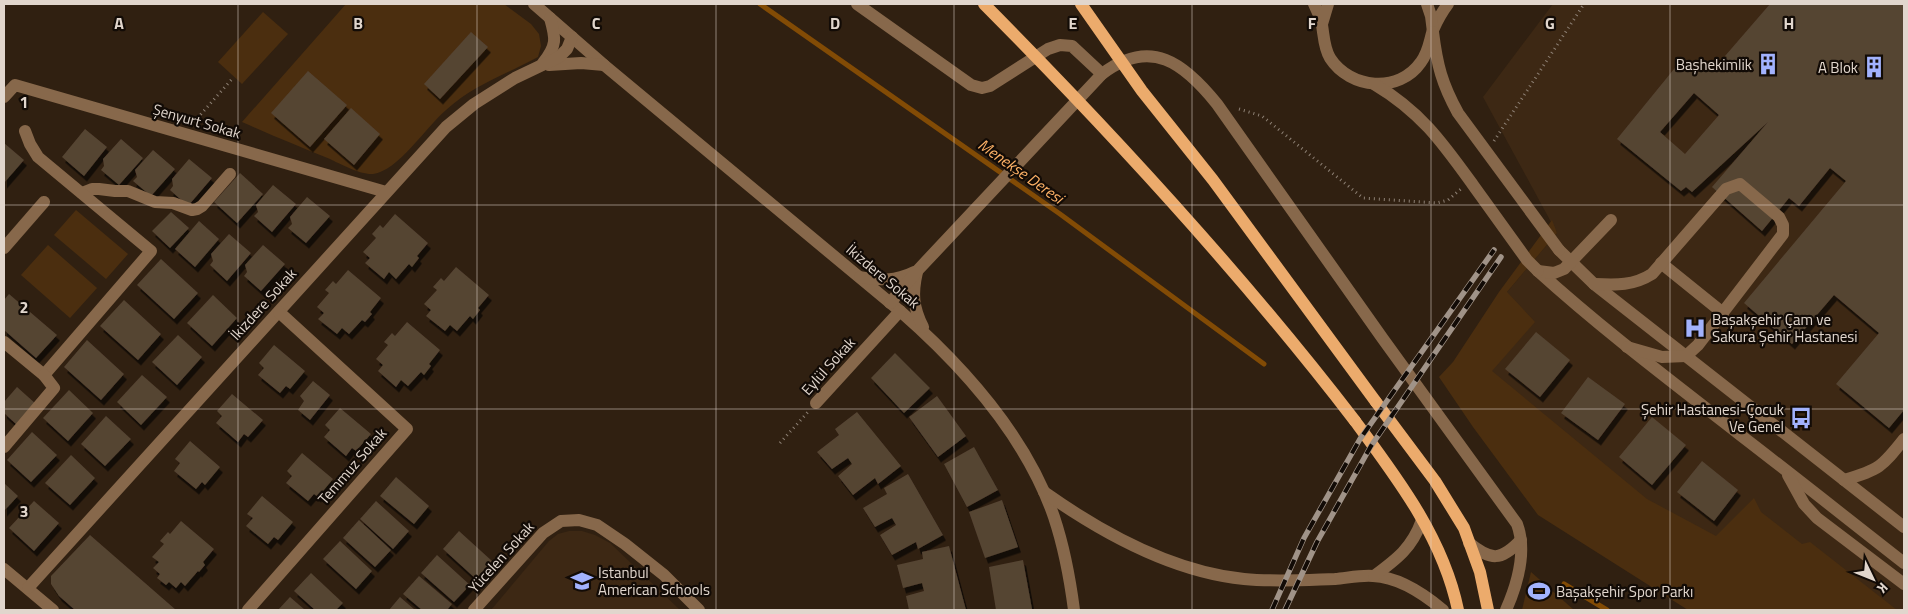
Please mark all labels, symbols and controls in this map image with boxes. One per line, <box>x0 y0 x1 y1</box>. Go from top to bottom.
text: A <box>114 11 124 35</box>
text: B <box>353 11 363 35</box>
text: C <box>592 11 601 35</box>
text: D <box>830 11 840 35</box>
text: E <box>1069 11 1078 35</box>
text: F <box>1308 11 1317 35</box>
text: G <box>1545 11 1555 35</box>
text: H <box>1784 11 1794 35</box>
building icon: Başhekimlik <box>1755 51 1781 77</box>
place label: Başhekimlik <box>1676 53 1752 76</box>
building icon: A Blok <box>1861 54 1887 80</box>
place label: A Blok <box>1818 56 1858 79</box>
text: 1 <box>20 90 28 114</box>
street label: Şenyurt Sokak <box>150 97 244 145</box>
water label: Menekşe Deresi <box>973 133 1070 210</box>
street label: İkizdere Sokak <box>841 238 925 314</box>
street label: İkizdere Sokak <box>224 263 302 345</box>
text: 2 <box>20 295 28 319</box>
place label: Başakşehir Çam ve Sakura Şehir Hastanesi <box>1712 308 1858 348</box>
hospital icon: Başakşehir Çam ve Sakura Şehir Hastanesi <box>1682 315 1708 341</box>
street label: Eylül Sokak <box>796 332 860 400</box>
place label: Şehir Hastanesi-Çocuk Ve Genel <box>1641 398 1784 438</box>
bus stop icon: Şehir Hastanesi-Çocuk Ve Genel <box>1788 405 1814 431</box>
street label: Temmuz Sokak <box>312 423 392 509</box>
text: 3 <box>20 499 28 523</box>
street label: Yücelen Sokak <box>463 516 539 598</box>
north arrow <box>1848 554 1898 604</box>
place label: Istanbul American Schools <box>598 561 710 601</box>
school or university icon: Istanbul American Schools <box>569 568 595 594</box>
sports icon: Başakşehir Spor Parkı <box>1526 578 1552 604</box>
text: K <box>1872 578 1893 599</box>
place label: Başakşehir Spor Parkı <box>1556 580 1693 603</box>

